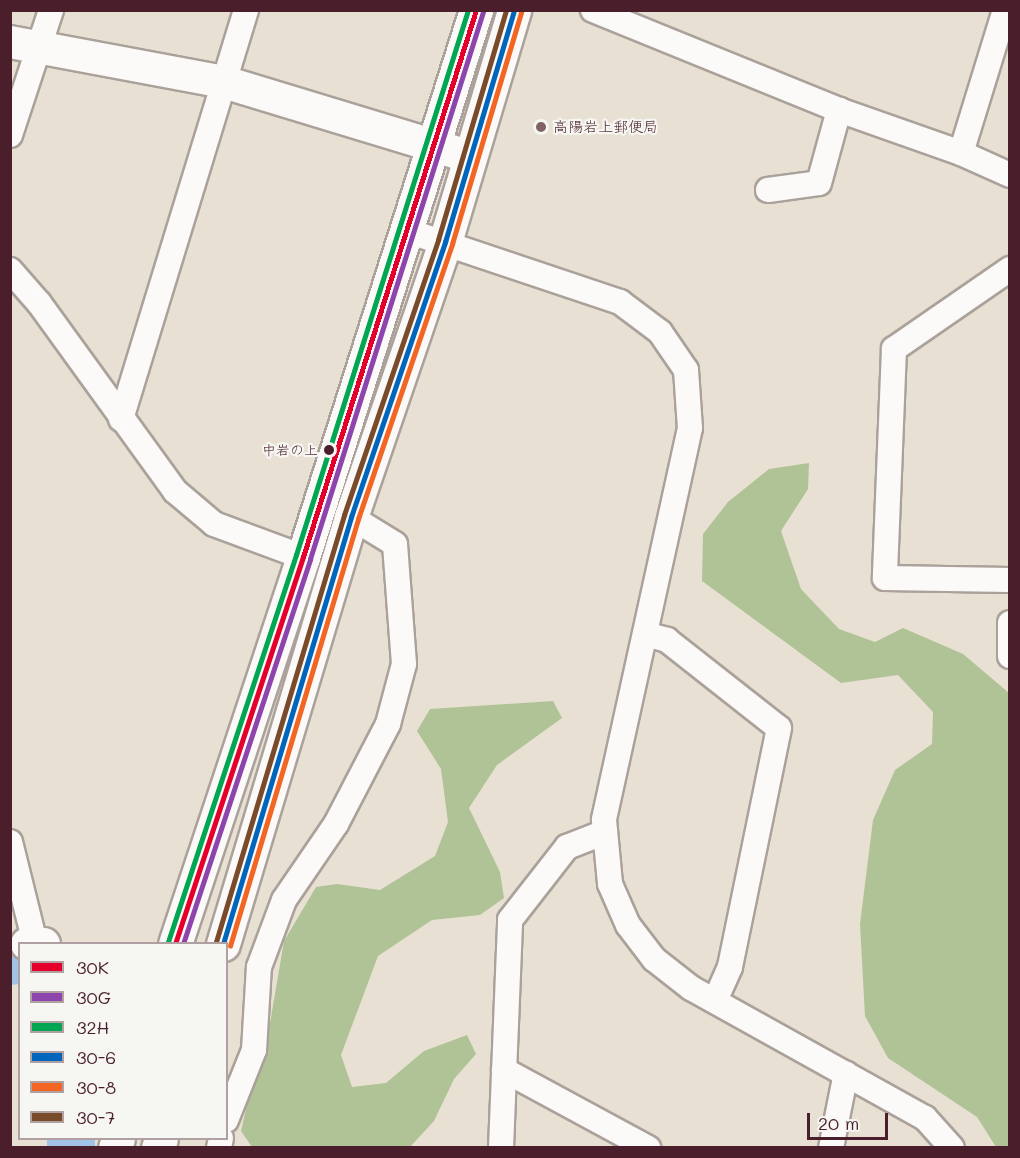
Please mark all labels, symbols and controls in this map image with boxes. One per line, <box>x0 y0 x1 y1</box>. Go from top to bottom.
place label: 高陽岩上郵便局 <box>553 118 658 136</box>
marker: 高陽岩上郵便局 <box>534 120 548 134</box>
place label: 中岩の上 <box>262 442 318 458</box>
marker: 中岩の上 <box>323 444 335 456</box>
legend <box>18 942 228 1140</box>
text: 30K <box>76 955 109 979</box>
text: 30G <box>76 985 111 1009</box>
text: 32H <box>76 1015 109 1039</box>
text: 30-6 <box>76 1045 116 1069</box>
text: 30-8 <box>76 1075 116 1099</box>
scale bar <box>810 1101 891 1139</box>
text: 30-7 <box>76 1105 115 1129</box>
text: 20 m <box>818 1111 859 1135</box>

